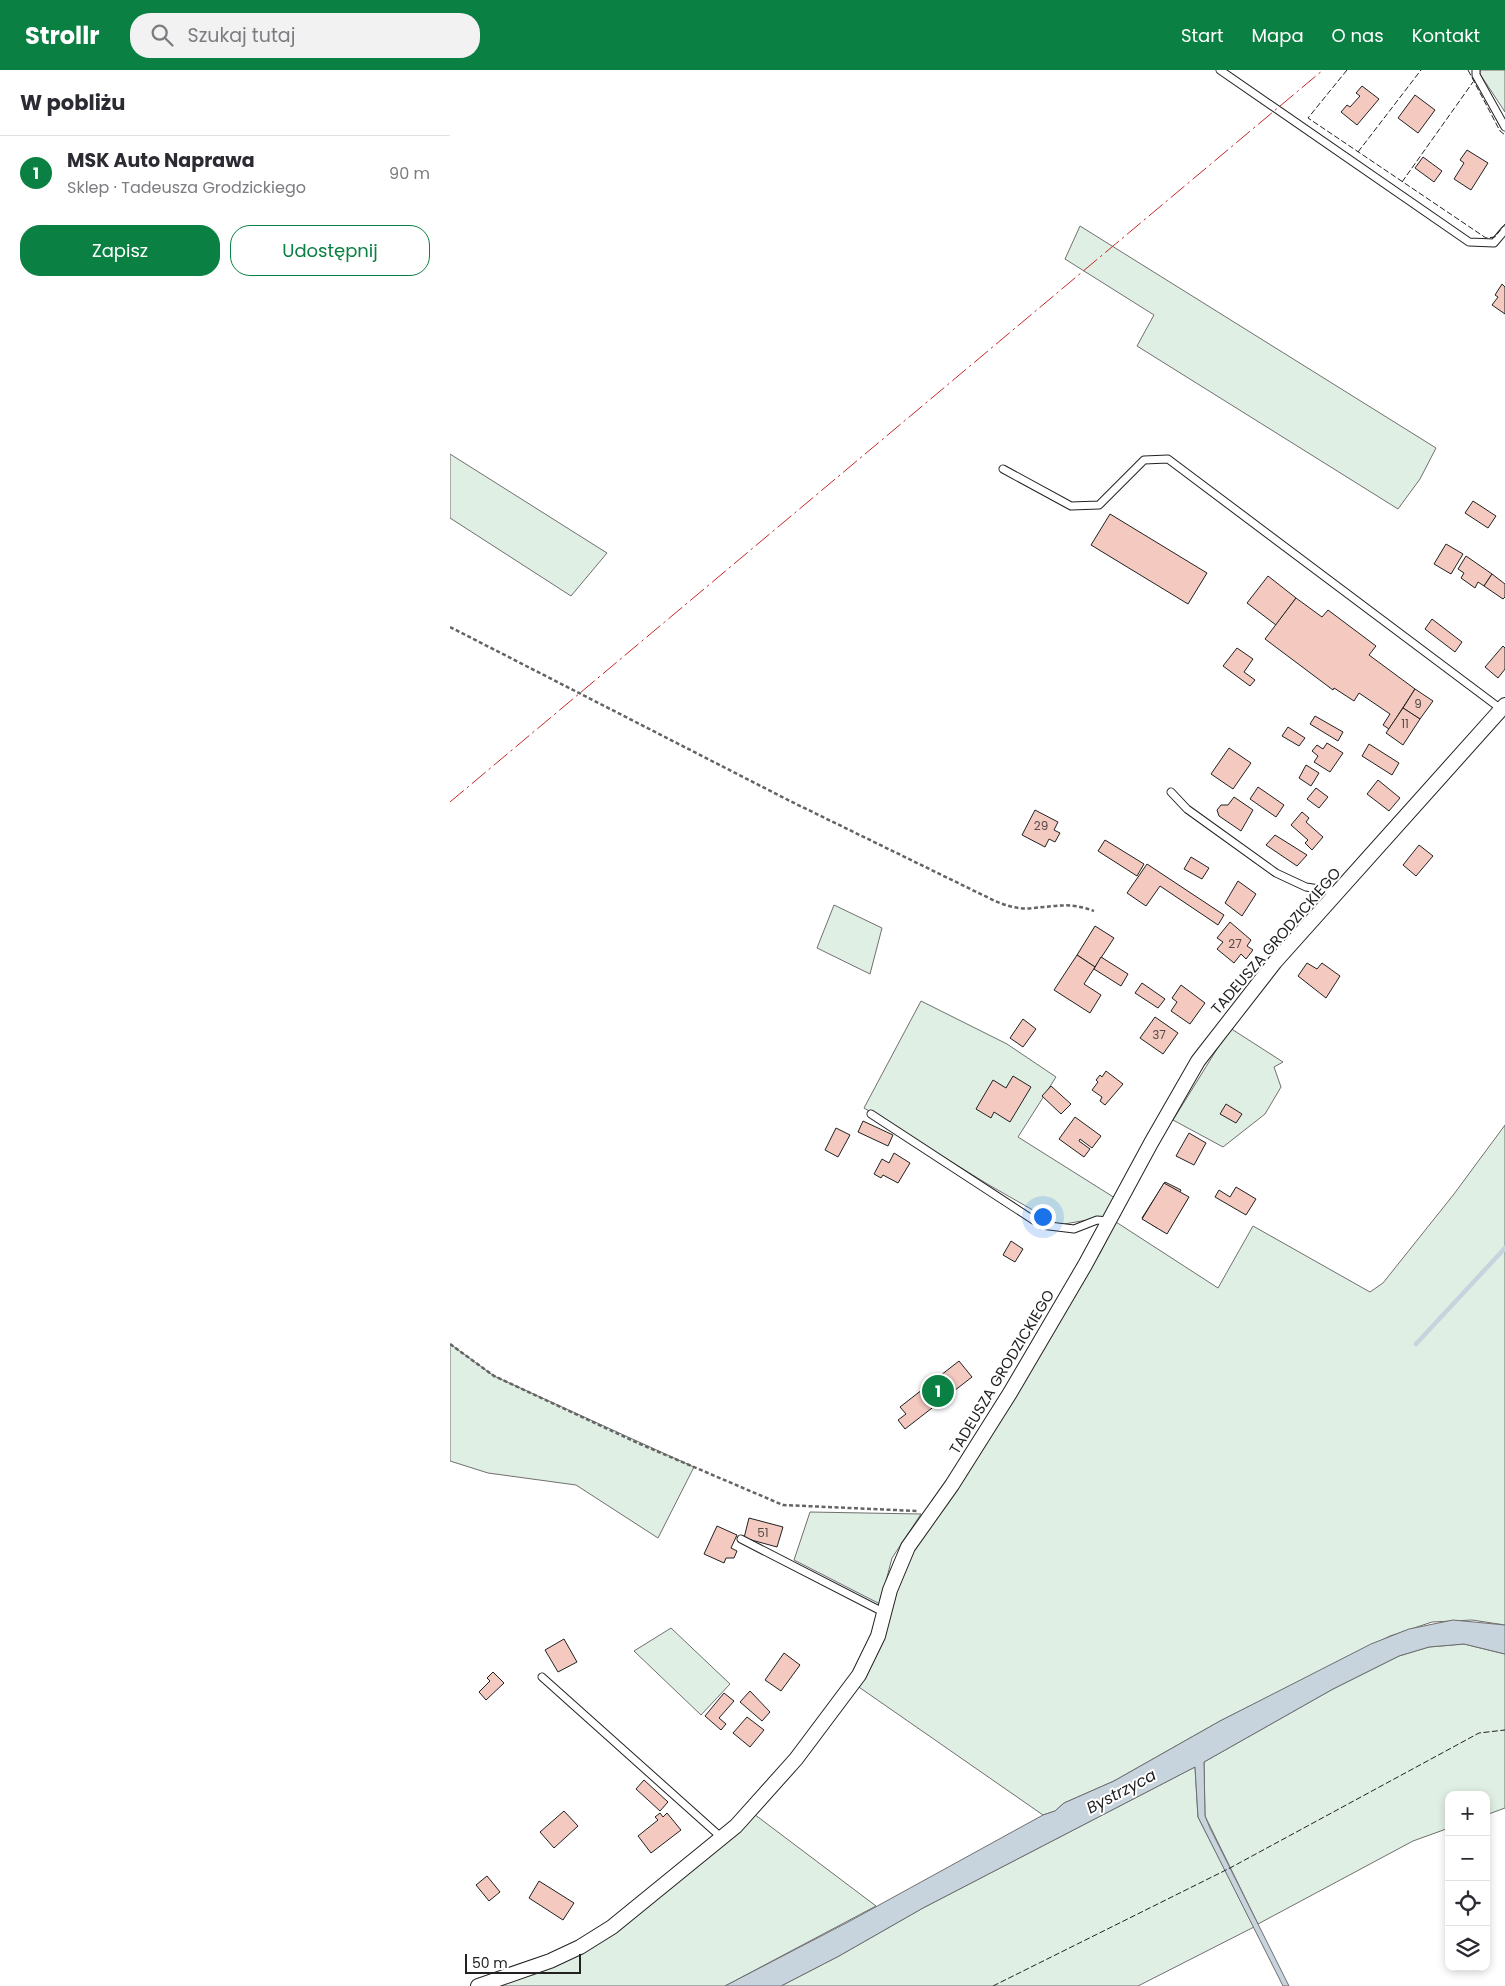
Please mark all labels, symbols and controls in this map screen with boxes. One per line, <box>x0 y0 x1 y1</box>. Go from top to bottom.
search box <box>130 13 480 58</box>
text: Strollr <box>25 19 100 52</box>
icon: search <box>148 21 176 49</box>
text: Szukaj tutaj <box>188 22 295 49</box>
text: Start <box>1181 23 1224 48</box>
text: Mapa <box>1252 23 1304 48</box>
text: O nas <box>1332 23 1384 48</box>
text: Kontakt <box>1412 23 1480 48</box>
text: W pobliżu <box>20 88 125 117</box>
text: MSK Auto Naprawa <box>67 147 255 174</box>
text: 1 <box>33 162 39 185</box>
text: 90 m <box>389 162 430 185</box>
text: Sklep · Tadeusza Grodzickiego <box>67 176 306 199</box>
button: Zapisz <box>20 225 220 276</box>
button: Udostępnij <box>230 225 430 276</box>
house number: 9 <box>1414 695 1422 712</box>
house number: 11 <box>1401 715 1409 732</box>
house number: 29 <box>1034 817 1048 834</box>
street label: TADEUSZA GRODZICKIEGO <box>1206 863 1345 1019</box>
house number: 27 <box>1228 935 1242 952</box>
house number: 37 <box>1152 1026 1166 1043</box>
your location <box>1030 1204 1056 1230</box>
street label: TADEUSZA GRODZICKIEGO <box>944 1286 1059 1458</box>
pin: 1 <box>922 1372 954 1410</box>
house number: 51 <box>757 1524 769 1541</box>
water label: Bystrzyca <box>1082 1763 1160 1819</box>
map controls <box>1445 1791 1490 1971</box>
button: + <box>1445 1791 1490 1836</box>
button: − <box>1445 1836 1490 1881</box>
button: locate <box>1445 1881 1490 1926</box>
button: layers <box>1445 1926 1490 1971</box>
scale bar <box>465 1951 581 1974</box>
text: 50 m <box>472 1953 508 1973</box>

